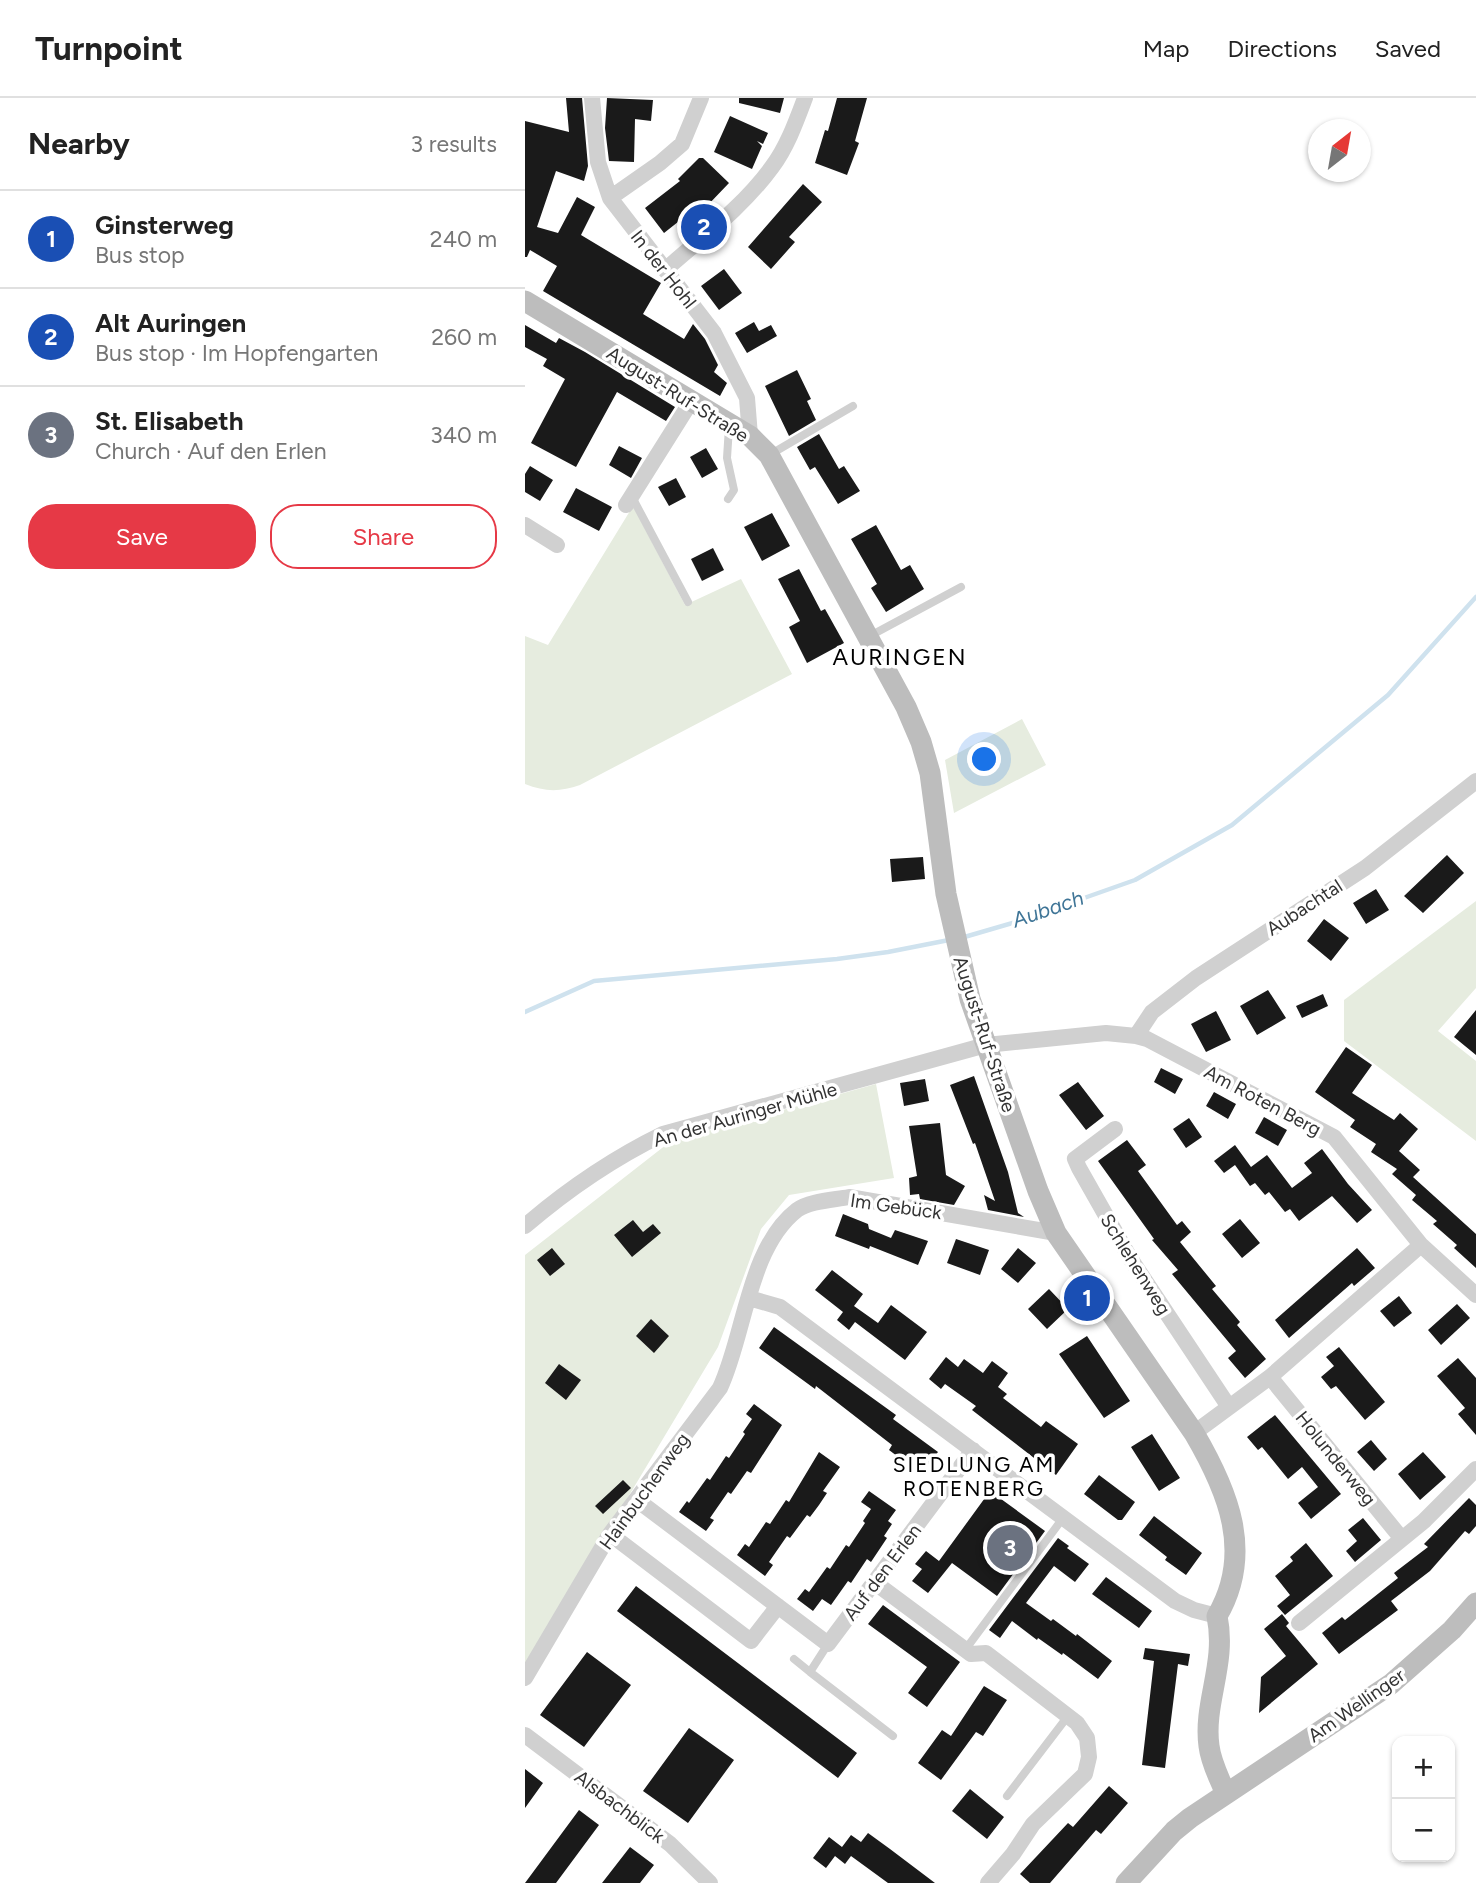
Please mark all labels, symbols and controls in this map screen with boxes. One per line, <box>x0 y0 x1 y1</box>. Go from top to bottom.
text: Turnpoint <box>35 29 183 68</box>
text: Map <box>1143 34 1189 63</box>
text: Directions <box>1227 34 1337 63</box>
text: Saved <box>1375 34 1441 63</box>
north arrow <box>1308 119 1371 182</box>
text: Nearby <box>28 125 130 162</box>
text: 3 results <box>410 130 497 158</box>
pin: 2 <box>681 201 727 253</box>
text: Ginsterweg <box>95 209 234 241</box>
text: 1 <box>46 225 56 253</box>
text: 240 m <box>430 225 497 253</box>
street label: In der Hohl <box>626 226 701 313</box>
text: Bus stop <box>95 241 185 269</box>
text: Alt Auringen <box>95 307 246 339</box>
text: 2 <box>44 323 58 351</box>
text: 260 m <box>431 323 497 351</box>
text: Bus stop · Im Hopfengarten <box>95 339 378 367</box>
street label: August-Ruf-Straße <box>603 342 753 447</box>
text: St. Elisabeth <box>95 405 244 437</box>
text: 3 <box>45 421 57 449</box>
text: 340 m <box>430 421 497 449</box>
text: Church · Auf den Erlen <box>95 437 326 465</box>
button: Save <box>28 504 256 569</box>
button: Share <box>270 504 497 569</box>
district label: AURINGEN <box>832 643 968 671</box>
your location <box>967 742 1001 776</box>
street label: Aubachtal <box>1262 874 1347 941</box>
water label: Aubach <box>1008 885 1087 933</box>
street label: August-Ruf-Straße <box>948 953 1021 1115</box>
street label: Am Roten Berg <box>1200 1060 1325 1141</box>
street label: An der Auringer Mühle <box>651 1077 840 1152</box>
street label: Im Gebück <box>849 1189 944 1224</box>
street label: Schlehenweg <box>1095 1210 1176 1319</box>
pin: 1 <box>1064 1272 1110 1324</box>
street label: Holunderweg <box>1291 1406 1381 1510</box>
street label: Hainbuchenweg <box>594 1428 694 1554</box>
district label: SIEDLUNG AM ROTENBERG <box>893 1452 1055 1501</box>
street label: Auf den Erlen <box>839 1520 926 1625</box>
pin: 3 <box>987 1522 1033 1574</box>
street label: Am Wellinger <box>1303 1663 1410 1747</box>
map controls <box>1392 1736 1455 1862</box>
button: + <box>1392 1736 1455 1799</box>
street label: Alsbachblick <box>570 1765 670 1848</box>
button: − <box>1392 1799 1455 1862</box>

